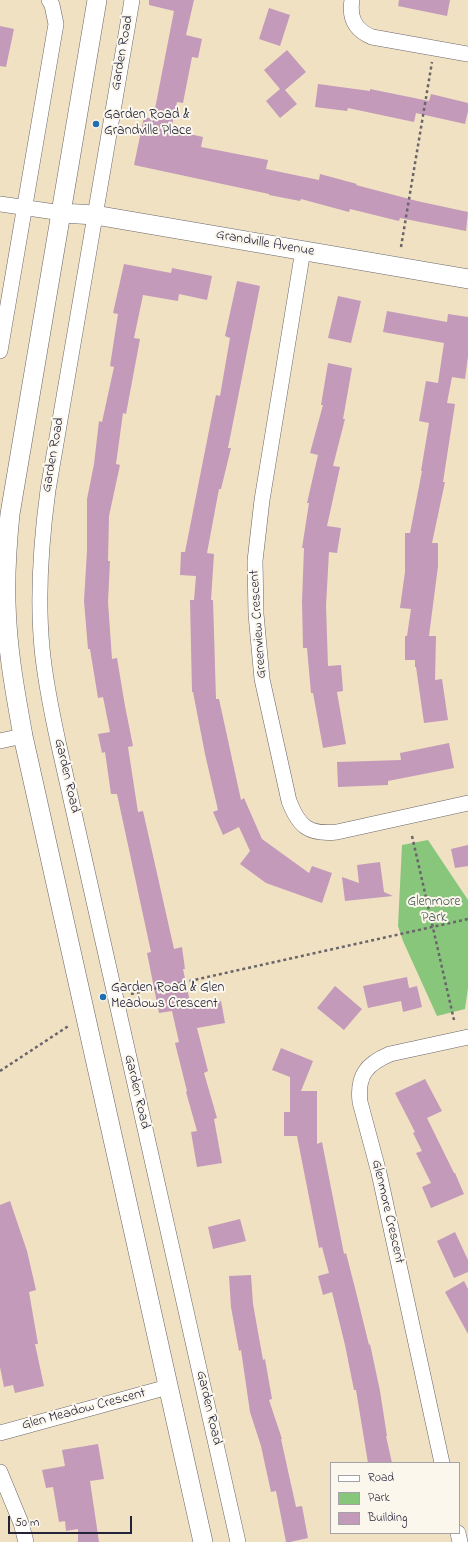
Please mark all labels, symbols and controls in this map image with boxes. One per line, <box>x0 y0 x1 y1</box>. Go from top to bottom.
street label: Garden Road <box>108 14 138 92</box>
place label: Garden Road & Grandville Place <box>104 108 192 140</box>
marker: Garden Road & Grandville Place <box>91 119 101 129</box>
street label: Grandville Avenue <box>214 227 316 261</box>
street label: Garden Road <box>39 416 69 494</box>
street label: Greenview Crescent <box>247 569 271 679</box>
street label: Garden Road <box>49 737 83 815</box>
park label: Glenmore Park <box>407 895 461 928</box>
place label: Garden Road & Glen Meadows Crescent <box>111 981 224 1014</box>
marker: Garden Road & Glen Meadows Crescent <box>98 992 108 1002</box>
street label: Garden Road <box>119 1053 153 1131</box>
street label: Glenmore Crescent <box>367 1158 407 1266</box>
street label: Garden Road <box>191 1369 225 1447</box>
street label: Glen Meadow Crescent <box>20 1385 148 1435</box>
legend <box>330 1462 460 1534</box>
text: Road <box>368 1469 394 1487</box>
text: Park <box>368 1489 390 1507</box>
scale bar <box>10 1508 134 1534</box>
text: Building <box>368 1509 407 1527</box>
text: 50 m <box>15 1514 39 1532</box>

